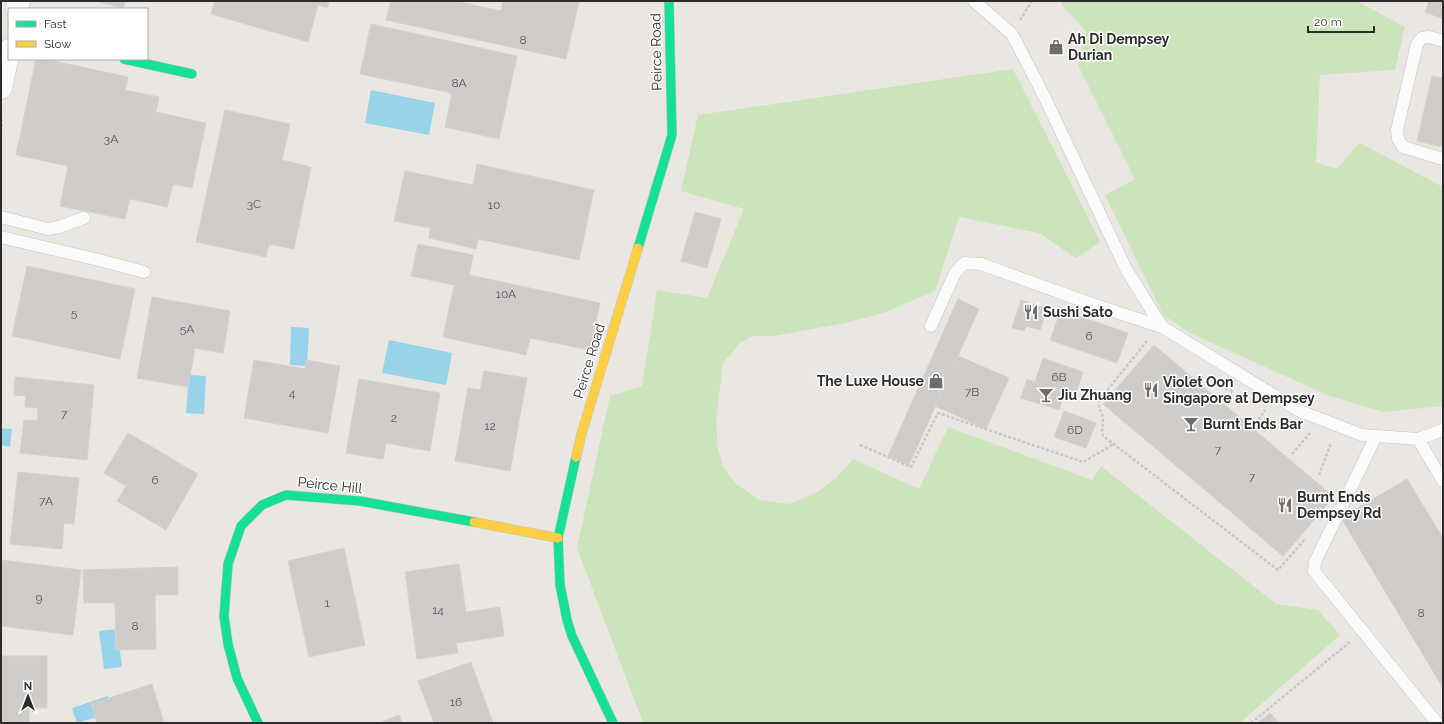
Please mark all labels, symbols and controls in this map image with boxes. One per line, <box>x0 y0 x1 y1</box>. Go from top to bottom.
legend <box>8 8 148 60</box>
scale bar <box>1308 8 1374 34</box>
street label: Peirce Road <box>647 13 665 91</box>
text: 20 m <box>1314 15 1342 29</box>
text: Fast <box>44 17 67 31</box>
place label: Ah Di Dempsey Durian <box>1068 31 1170 63</box>
house number: 8 <box>519 33 527 47</box>
text: Slow <box>44 37 71 51</box>
shop icon: Ah Di Dempsey Durian <box>1047 38 1065 56</box>
house number: 8A <box>451 76 467 90</box>
house number: 3A <box>104 132 118 146</box>
house number: 3C <box>247 197 261 211</box>
house number: 10 <box>488 198 500 212</box>
house number: 10A <box>496 287 516 301</box>
restaurant icon: Sushi Sato <box>1022 303 1040 321</box>
place label: Sushi Sato <box>1043 304 1113 320</box>
house number: 5 <box>71 306 78 320</box>
house number: 5A <box>180 322 194 336</box>
street label: Peirce Road <box>570 322 608 400</box>
house number: 6 <box>1085 329 1093 343</box>
house number: 6B <box>1051 370 1067 384</box>
shop icon: The Luxe House <box>927 372 945 390</box>
place label: The Luxe House <box>817 373 925 389</box>
place label: Violet Oon Singapore at Dempsey <box>1163 374 1315 406</box>
restaurant icon: Violet Oon Singapore at Dempsey <box>1142 381 1160 399</box>
house number: 7B <box>965 385 979 399</box>
house number: 4 <box>289 386 296 400</box>
bar icon: Jiu Zhuang <box>1037 386 1055 404</box>
place label: Jiu Zhuang <box>1058 387 1132 403</box>
house number: 7 <box>61 407 68 421</box>
house number: 2 <box>391 411 397 425</box>
bar icon: Burnt Ends Bar <box>1182 415 1200 433</box>
place label: Burnt Ends Bar <box>1203 416 1303 432</box>
house number: 12 <box>484 419 496 433</box>
house number: 6D <box>1067 423 1083 437</box>
house number: 7 <box>1215 443 1222 457</box>
house number: 7 <box>1249 470 1256 484</box>
house number: 6 <box>151 473 159 487</box>
street label: Peirce Hill <box>297 474 363 496</box>
place label: Burnt Ends Dempsey Rd <box>1297 489 1381 521</box>
house number: 7A <box>39 494 53 508</box>
restaurant icon: Burnt Ends Dempsey Rd <box>1276 496 1294 514</box>
house number: 9 <box>35 591 43 605</box>
house number: 1 <box>324 596 330 610</box>
house number: 14 <box>432 603 444 617</box>
house number: 8 <box>1417 606 1425 620</box>
house number: 8 <box>131 619 139 633</box>
north arrow <box>8 676 48 716</box>
text: N <box>24 680 32 693</box>
house number: 16 <box>450 695 462 709</box>

